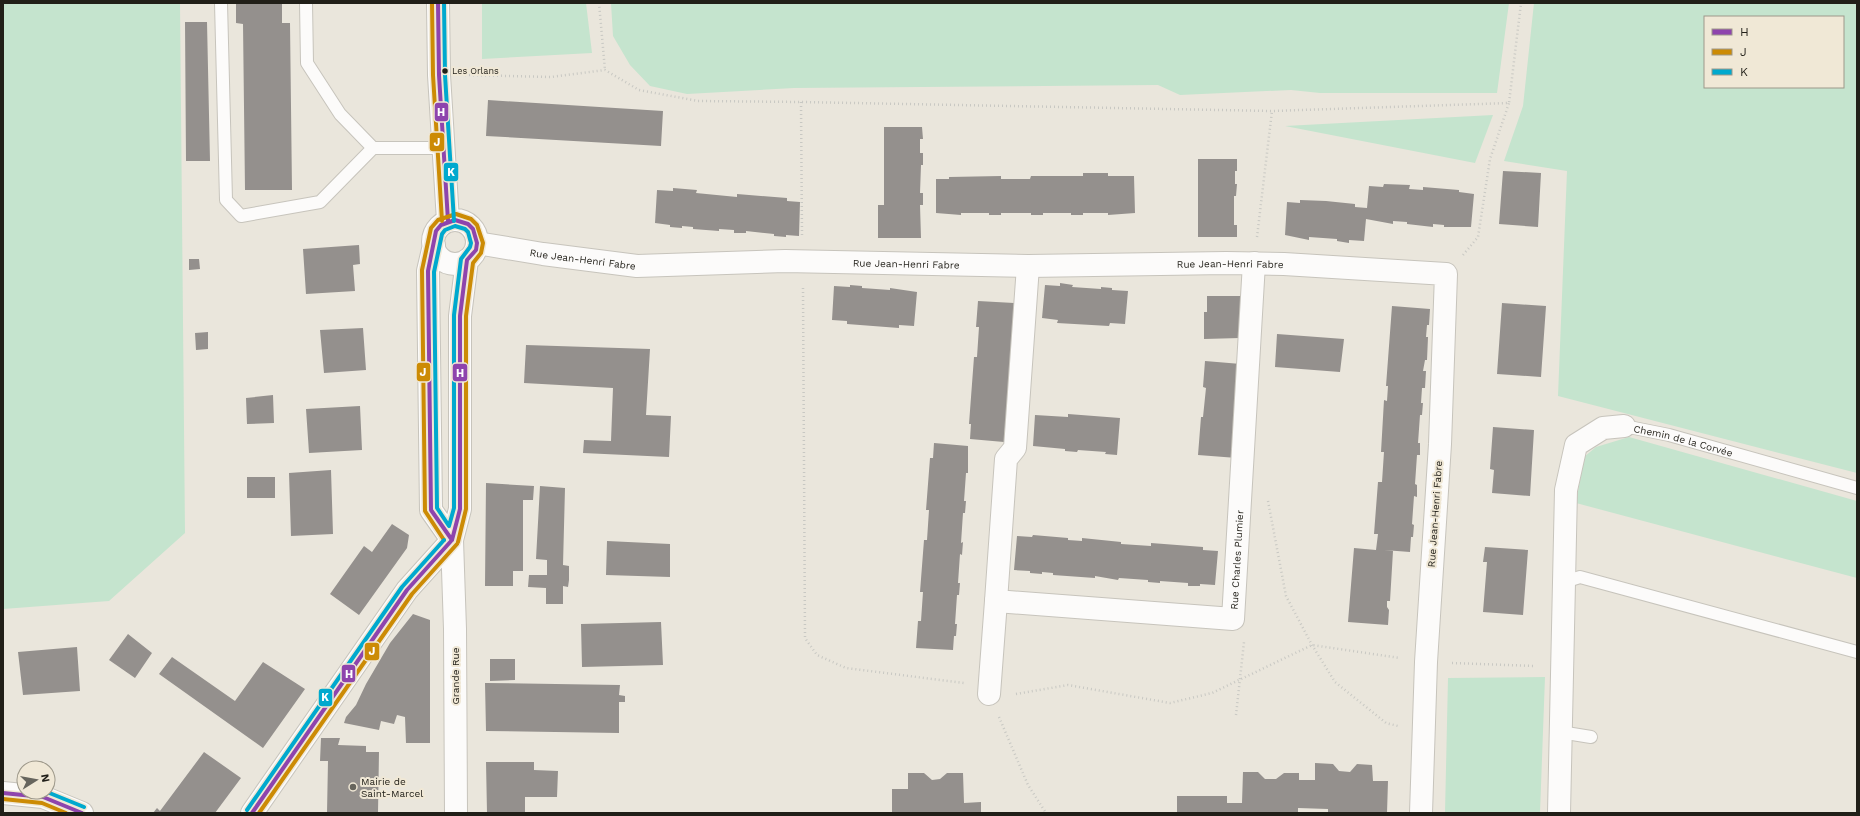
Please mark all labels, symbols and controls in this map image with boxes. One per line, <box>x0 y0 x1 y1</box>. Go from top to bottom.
legend <box>1704 16 1844 88</box>
text: H <box>1740 25 1749 39</box>
text: J <box>1740 45 1747 59</box>
text: K <box>1740 65 1748 79</box>
marker: Les Orlans <box>440 66 450 76</box>
place label: Les Orlans <box>452 66 499 76</box>
line badge: H <box>434 102 449 122</box>
text: H <box>437 106 445 119</box>
line badge: J <box>429 132 445 152</box>
text: J <box>434 136 441 149</box>
line badge: K <box>443 162 459 182</box>
text: K <box>447 166 455 179</box>
street label: Rue Jean-Henri Fabre <box>529 246 637 271</box>
street label: Rue Jean-Henri Fabre <box>853 257 960 270</box>
street label: Rue Jean-Henri Fabre <box>1177 257 1284 269</box>
line badge: J <box>416 362 431 382</box>
line badge: H <box>452 363 468 382</box>
text: J <box>420 366 427 379</box>
text: H <box>456 367 464 380</box>
street label: Chemin de la Corvée <box>1633 423 1734 458</box>
street label: Rue Jean-Henri Fabre <box>1426 460 1444 568</box>
street label: Rue Charles Plumier <box>1228 510 1245 610</box>
line badge: J <box>364 642 380 661</box>
text: J <box>369 645 376 658</box>
street label: Grande Rue <box>450 647 461 704</box>
line badge: H <box>341 664 356 683</box>
text: H <box>345 668 353 681</box>
line badge: K <box>318 688 333 707</box>
text: K <box>321 691 329 704</box>
north arrow <box>16 760 56 800</box>
text: N <box>38 773 52 783</box>
place label: Mairie de Saint-Marcel <box>361 776 423 799</box>
marker: Mairie de Saint-Marcel <box>348 782 358 792</box>

